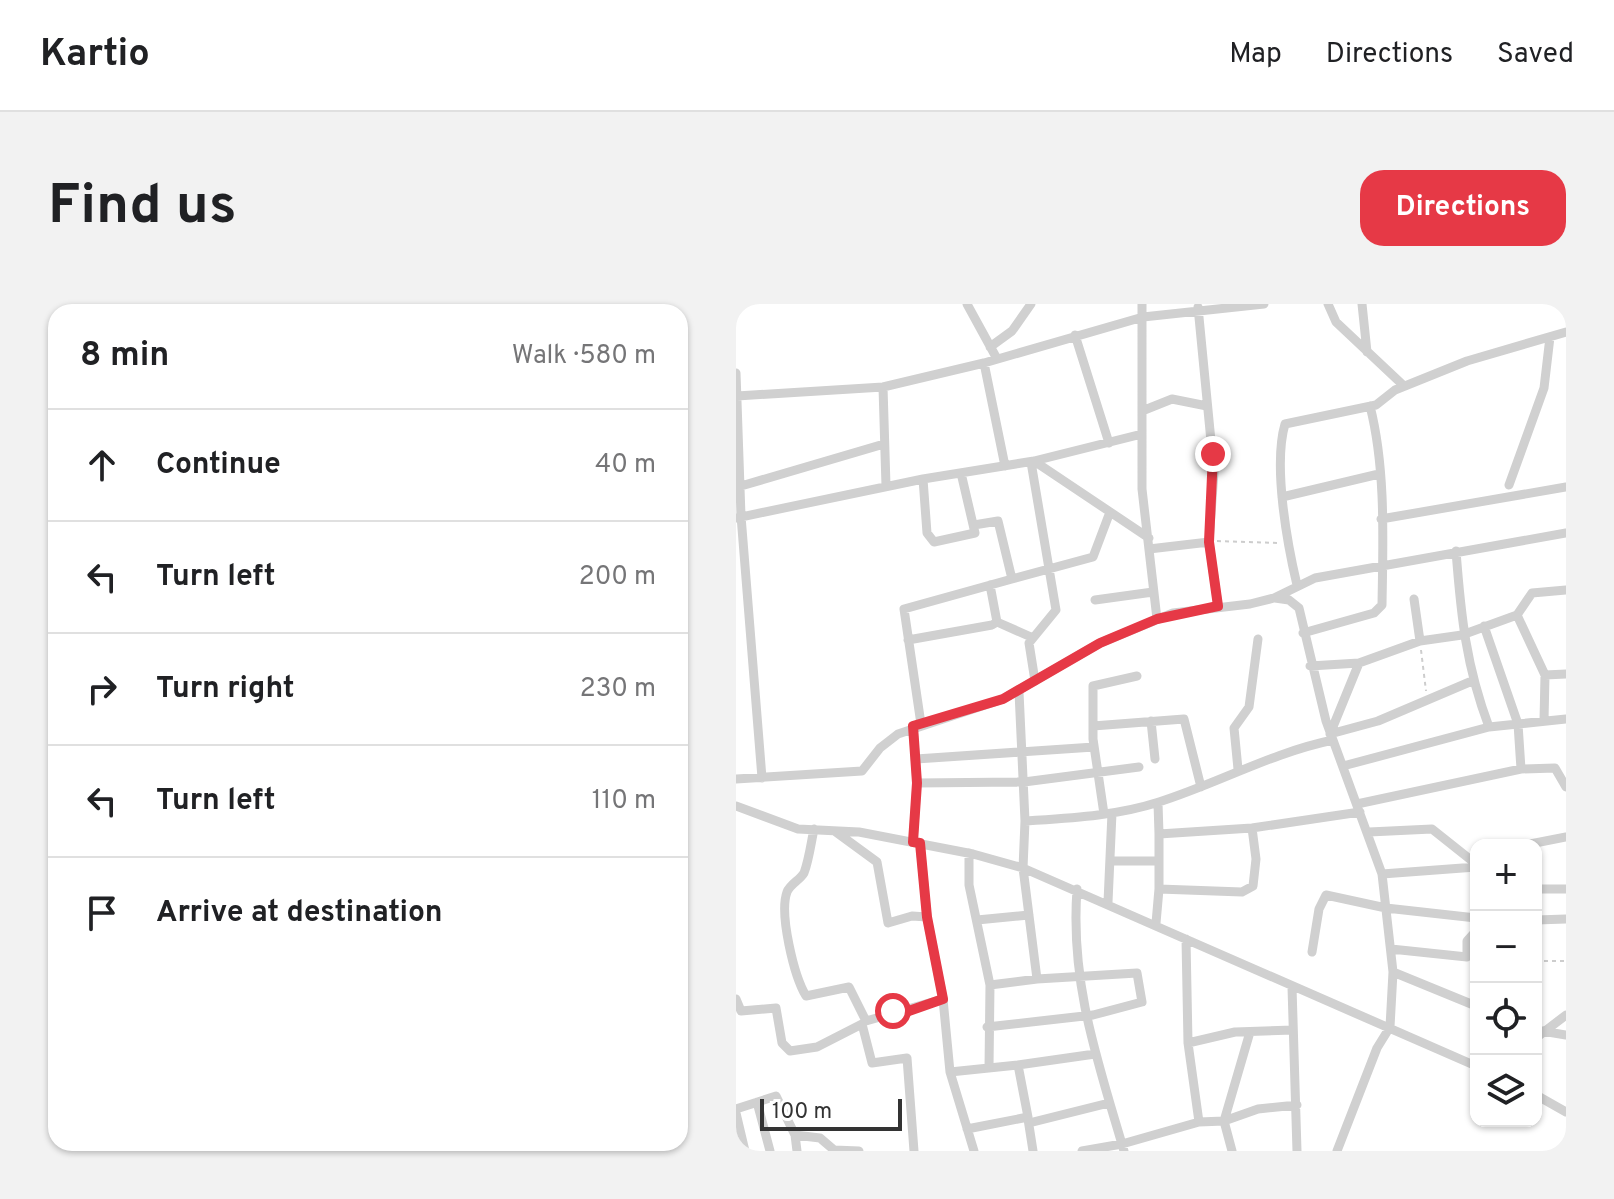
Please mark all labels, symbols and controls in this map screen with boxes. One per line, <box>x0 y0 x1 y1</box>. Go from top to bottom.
text: Kartio <box>40 31 150 80</box>
text: Map <box>1229 37 1282 73</box>
text: Directions <box>1326 37 1453 73</box>
text: Saved <box>1497 37 1574 73</box>
button: Directions <box>1360 170 1566 246</box>
text: Find us <box>48 173 237 243</box>
text: 8 min <box>80 335 169 378</box>
text: Walk · 580 m <box>512 340 656 373</box>
route end <box>1195 436 1231 472</box>
icon: ahead <box>80 443 124 487</box>
text: Continue <box>156 447 281 484</box>
text: 40 m <box>595 449 656 482</box>
icon: left <box>80 555 124 599</box>
text: Turn left <box>156 559 276 596</box>
text: 200 m <box>579 561 656 594</box>
icon: right <box>80 667 124 711</box>
text: Turn right <box>156 671 294 708</box>
text: 230 m <box>580 673 656 706</box>
icon: left <box>80 779 124 823</box>
text: Turn left <box>156 783 276 820</box>
text: 110 m <box>592 785 656 818</box>
map controls <box>1470 839 1542 1127</box>
button: + <box>1470 839 1542 911</box>
icon: arrive <box>80 891 124 935</box>
text: Arrive at destination <box>156 895 442 932</box>
button: − <box>1470 911 1542 983</box>
button: locate <box>1470 983 1542 1055</box>
route start <box>875 993 911 1029</box>
button: layers <box>1470 1055 1542 1127</box>
scale bar <box>760 1095 902 1131</box>
text: 100 m <box>772 1099 832 1126</box>

